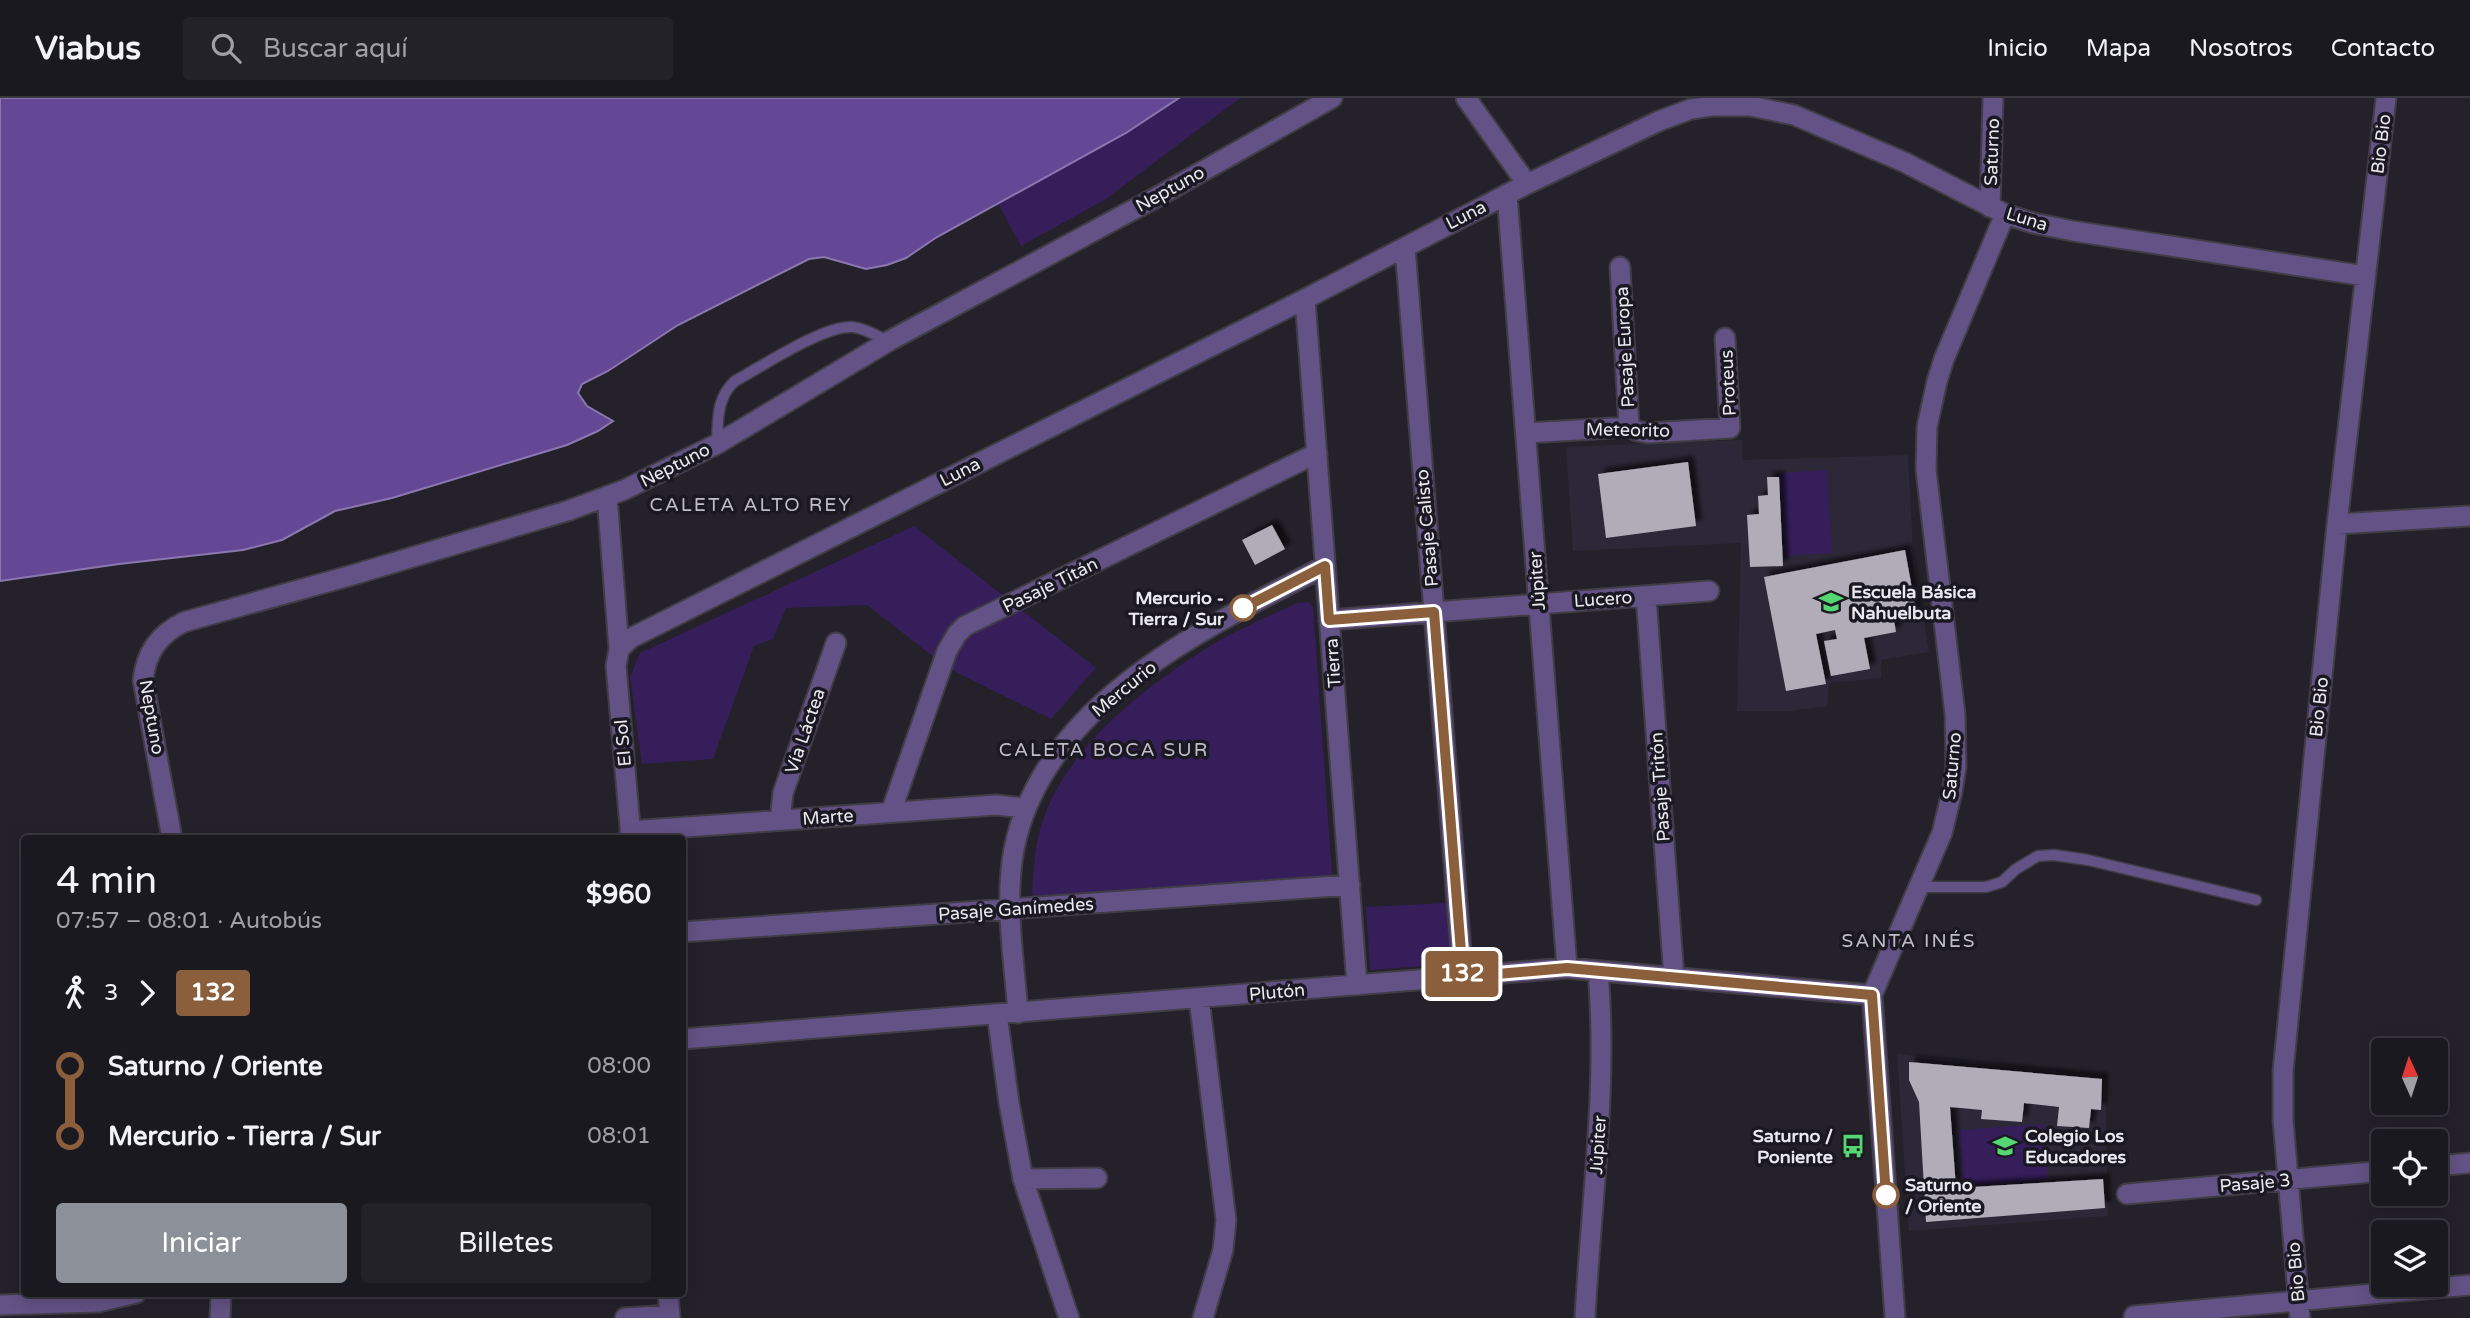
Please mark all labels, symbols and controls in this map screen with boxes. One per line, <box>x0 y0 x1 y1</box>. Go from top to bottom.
search box <box>183 17 673 80</box>
text: Viabus <box>35 29 141 68</box>
icon: search <box>207 29 245 67</box>
text: Buscar aquí <box>263 33 408 64</box>
text: Inicio <box>1987 34 2048 63</box>
text: Mapa <box>2086 34 2151 63</box>
text: Nosotros <box>2189 34 2293 63</box>
text: Contacto <box>2331 34 2435 63</box>
street label: Bio Bio <box>2366 113 2396 175</box>
street label: Saturno <box>1980 118 2004 186</box>
street label: Neptuno <box>1132 161 1208 217</box>
street label: Luna <box>1442 196 1490 234</box>
street label: Luna <box>2003 202 2051 236</box>
street label: Pasaje Europa <box>1611 286 1639 408</box>
street label: Proteus <box>1715 349 1741 417</box>
street label: Meteorito <box>1586 418 1670 442</box>
street label: Neptuno <box>636 438 714 492</box>
street label: Luna <box>936 453 984 491</box>
street label: Pasaje Calisto <box>1411 468 1443 588</box>
district label: CALETA ALTO REY <box>649 494 853 516</box>
street label: Júpiter <box>1524 551 1550 611</box>
street label: Pasaje Titán <box>999 552 1101 618</box>
place label: Escuela Básica Nahuelbuta <box>1851 581 1976 624</box>
street label: Lucero <box>1573 586 1633 612</box>
place label: Mercurio - Tierra / Sur <box>1128 587 1225 630</box>
school or university icon: Escuela Básica Nahuelbuta <box>1817 588 1845 616</box>
marker: Mercurio - Tierra / Sur <box>1230 595 1256 621</box>
street label: Tierra <box>1320 638 1346 688</box>
street label: Mercurio <box>1087 656 1161 722</box>
street label: Bio Bio <box>2305 676 2333 738</box>
street label: Neptuno <box>135 678 169 756</box>
street label: Vía Láctea <box>780 685 830 777</box>
street label: El Sol <box>610 719 636 767</box>
street label: Pasaje Tritón <box>1645 731 1675 843</box>
street label: Saturno <box>1938 731 1966 801</box>
district label: CALETA BOCA SUR <box>999 739 1209 761</box>
street label: Marte <box>802 804 854 830</box>
text: 4 min <box>56 858 157 904</box>
text: $960 <box>586 879 651 910</box>
street label: Pasaje Ganímedes <box>937 893 1095 925</box>
text: 07:57 – 08:01 · Autobús <box>56 907 322 935</box>
district label: SANTA INÉS <box>1841 930 1977 952</box>
line badge: 132 <box>1422 951 1502 997</box>
text: 132 <box>1439 959 1485 988</box>
icon: walk <box>56 974 94 1012</box>
icon: forward <box>128 974 166 1012</box>
text: 132 <box>190 978 236 1007</box>
text: 3 <box>104 979 118 1007</box>
street label: Plutón <box>1248 979 1306 1005</box>
north arrow <box>2371 1038 2448 1115</box>
map controls <box>2371 1038 2448 1297</box>
text: Saturno / Oriente <box>108 1051 323 1082</box>
text: 08:00 <box>587 1052 651 1080</box>
street label: Júpiter <box>1585 1115 1611 1175</box>
text: Mercurio - Tierra / Sur <box>108 1121 381 1152</box>
text: 08:01 <box>587 1122 651 1150</box>
place label: Saturno / Poniente <box>1753 1125 1833 1168</box>
place label: Colegio Los Educadores <box>2025 1125 2126 1168</box>
button: locate <box>2371 1129 2448 1206</box>
bus stop icon: Saturno / Poniente <box>1839 1132 1867 1160</box>
school or university icon: Colegio Los Educadores <box>1991 1132 2019 1160</box>
street label: Pasaje 3 <box>2219 1169 2291 1197</box>
place label: Saturno / Oriente <box>1905 1174 1981 1217</box>
marker: Saturno / Oriente <box>1873 1182 1899 1208</box>
button: Iniciar <box>56 1203 347 1283</box>
button: Billetes <box>361 1203 651 1283</box>
button: layers <box>2371 1220 2448 1297</box>
street label: Bio Bio <box>2282 1241 2310 1303</box>

